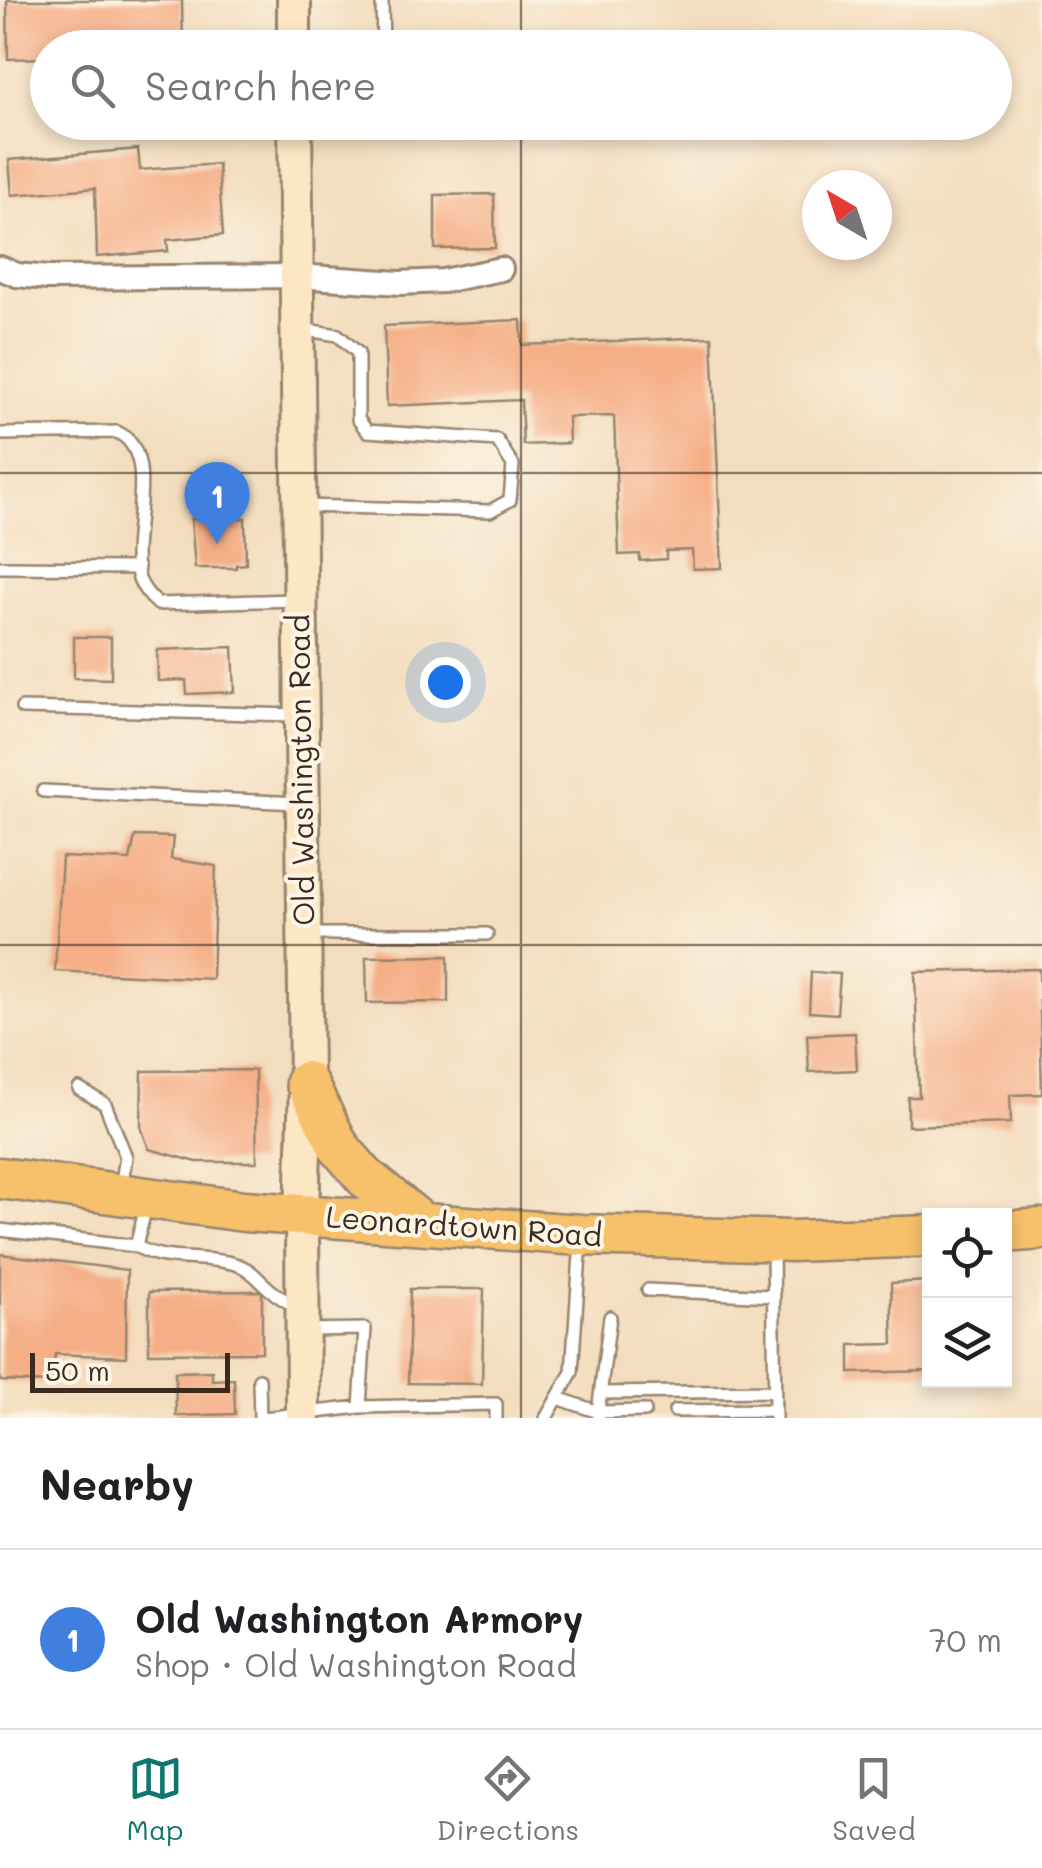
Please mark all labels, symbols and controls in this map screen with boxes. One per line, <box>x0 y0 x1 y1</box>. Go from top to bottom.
search box <box>30 30 1012 140</box>
icon: search <box>65 58 120 113</box>
text: Search here <box>145 60 376 110</box>
north arrow <box>802 170 892 260</box>
pin: 1 <box>184 462 250 544</box>
street label: Old Washington Road <box>277 614 323 926</box>
your location <box>420 657 471 708</box>
street label: Leonardtown Road <box>325 1195 604 1255</box>
map controls <box>922 1208 1012 1388</box>
button: locate <box>922 1208 1012 1298</box>
button: layers <box>922 1298 1012 1388</box>
scale bar <box>30 1348 230 1392</box>
text: 50 m <box>45 1352 110 1388</box>
text: Nearby <box>40 1456 194 1511</box>
text: Old Washington Armory <box>135 1593 583 1643</box>
text: 1 <box>65 1618 80 1660</box>
text: 70 m <box>929 1618 1002 1660</box>
text: Shop · Old Washington Road <box>135 1643 577 1685</box>
tab: Map <box>127 1751 184 1847</box>
tab: Directions <box>437 1751 579 1847</box>
tab: Saved <box>832 1751 915 1847</box>

